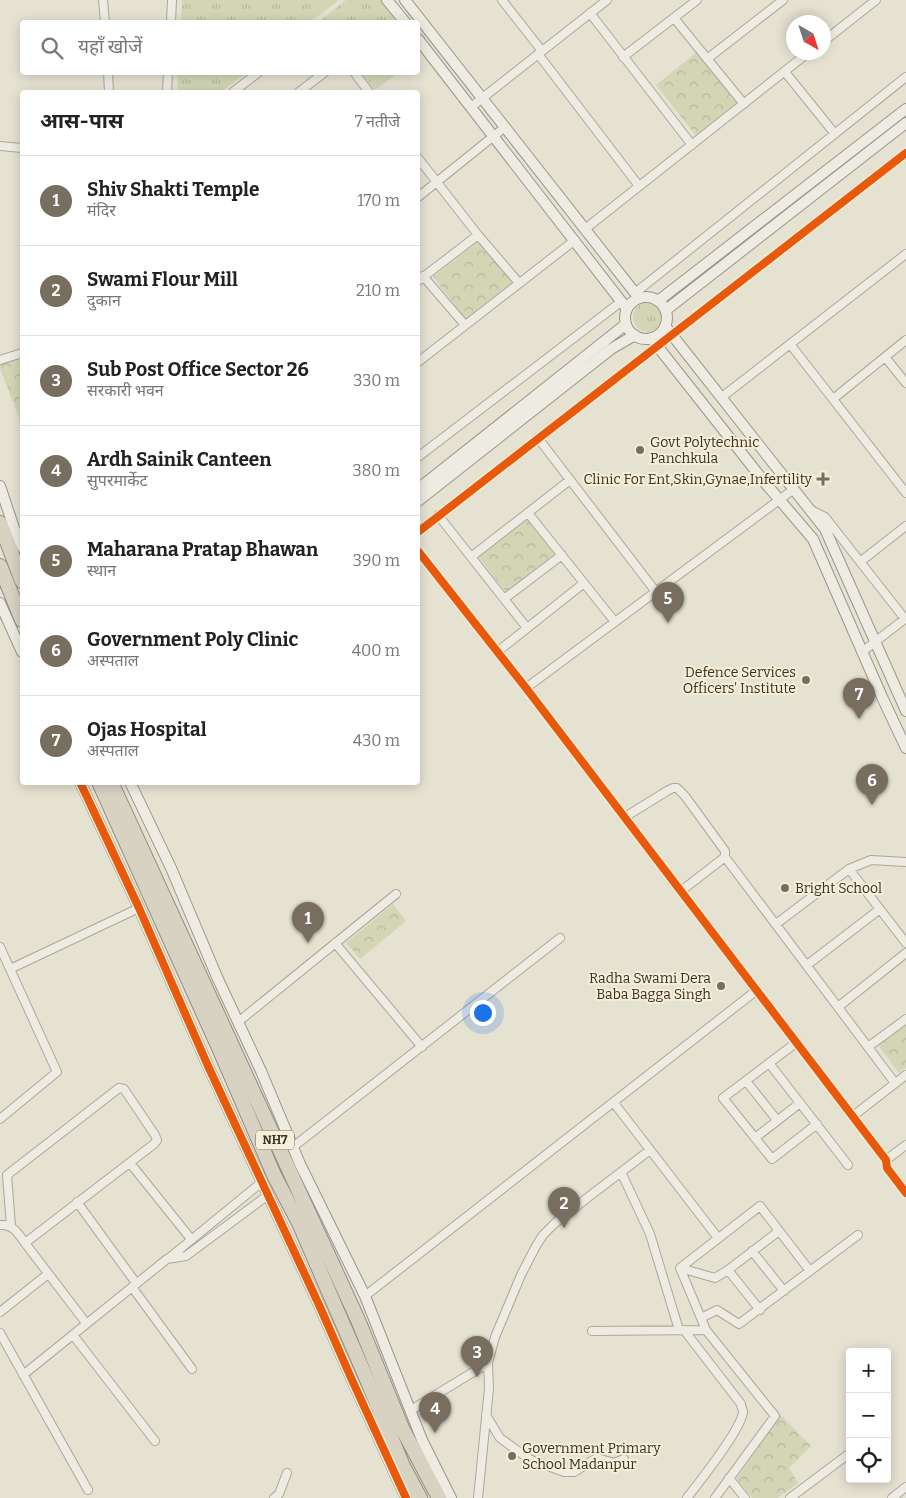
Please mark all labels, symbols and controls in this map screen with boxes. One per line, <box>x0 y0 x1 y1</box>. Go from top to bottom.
north arrow <box>786 15 831 60</box>
search box <box>20 20 420 75</box>
icon: search <box>38 34 66 62</box>
text: यहाँ खोजें <box>78 35 142 58</box>
text: आस-पास <box>40 108 124 134</box>
text: 7 नतीजे <box>355 112 400 131</box>
text: Shiv Shakti Temple <box>87 178 259 201</box>
text: 1 <box>53 191 59 210</box>
text: 170 m <box>357 191 400 210</box>
text: मंदिर <box>87 201 116 220</box>
text: Swami Flour Mill <box>87 268 238 291</box>
text: 2 <box>51 281 61 300</box>
text: 210 m <box>356 281 400 300</box>
text: दुकान <box>87 291 121 310</box>
text: Sub Post Office Sector 26 <box>87 358 309 381</box>
text: 3 <box>51 371 61 390</box>
text: 330 m <box>353 371 400 390</box>
text: सरकारी भवन <box>87 381 164 400</box>
place label: Govt Polytechnic Panchkula <box>650 434 759 467</box>
marker: Govt Polytechnic Panchkula <box>634 444 646 456</box>
text: Ardh Sainik Canteen <box>87 448 272 471</box>
text: 4 <box>51 461 61 480</box>
text: 380 m <box>353 461 400 480</box>
text: सुपरमार्केट <box>87 471 148 490</box>
place label: Clinic For Ent,Skin,Gynae,Infertility <box>584 471 813 488</box>
marker: Clinic For Ent,Skin,Gynae,Infertility <box>816 472 830 486</box>
text: Maharana Pratap Bhawan <box>87 538 318 561</box>
text: 5 <box>52 551 60 570</box>
text: 390 m <box>353 551 400 570</box>
text: स्थान <box>87 561 116 580</box>
pin: 5 <box>652 582 684 623</box>
text: Government Poly Clinic <box>87 628 298 651</box>
text: 6 <box>51 641 61 660</box>
text: 400 m <box>352 641 400 660</box>
text: अस्पताल <box>87 651 139 670</box>
place label: Defence Services Officers' Institute <box>683 664 796 697</box>
marker: Defence Services Officers' Institute <box>800 674 812 686</box>
pin: 7 <box>843 678 875 719</box>
text: Ojas Hospital <box>87 718 207 741</box>
text: 7 <box>52 731 60 750</box>
text: 430 m <box>353 731 400 750</box>
text: अस्पताल <box>87 741 139 760</box>
pin: 6 <box>856 764 888 805</box>
place label: Bright School <box>795 880 882 897</box>
marker: Bright School <box>779 882 791 894</box>
pin: 1 <box>292 902 324 943</box>
place label: Radha Swami Dera Baba Bagga Singh <box>589 970 711 1003</box>
marker: Radha Swami Dera Baba Bagga Singh <box>715 980 727 992</box>
your location <box>470 1000 496 1026</box>
road number: NH7 <box>256 1130 294 1150</box>
pin: 2 <box>548 1187 580 1228</box>
pin: 3 <box>461 1336 493 1377</box>
map controls <box>846 1348 891 1483</box>
button: + <box>846 1348 891 1393</box>
pin: 4 <box>419 1392 451 1433</box>
button: − <box>846 1393 891 1438</box>
button: locate <box>846 1438 891 1483</box>
place label: Government Primary School Madanpur <box>522 1440 661 1473</box>
marker: Government Primary School Madanpur <box>506 1450 518 1462</box>

